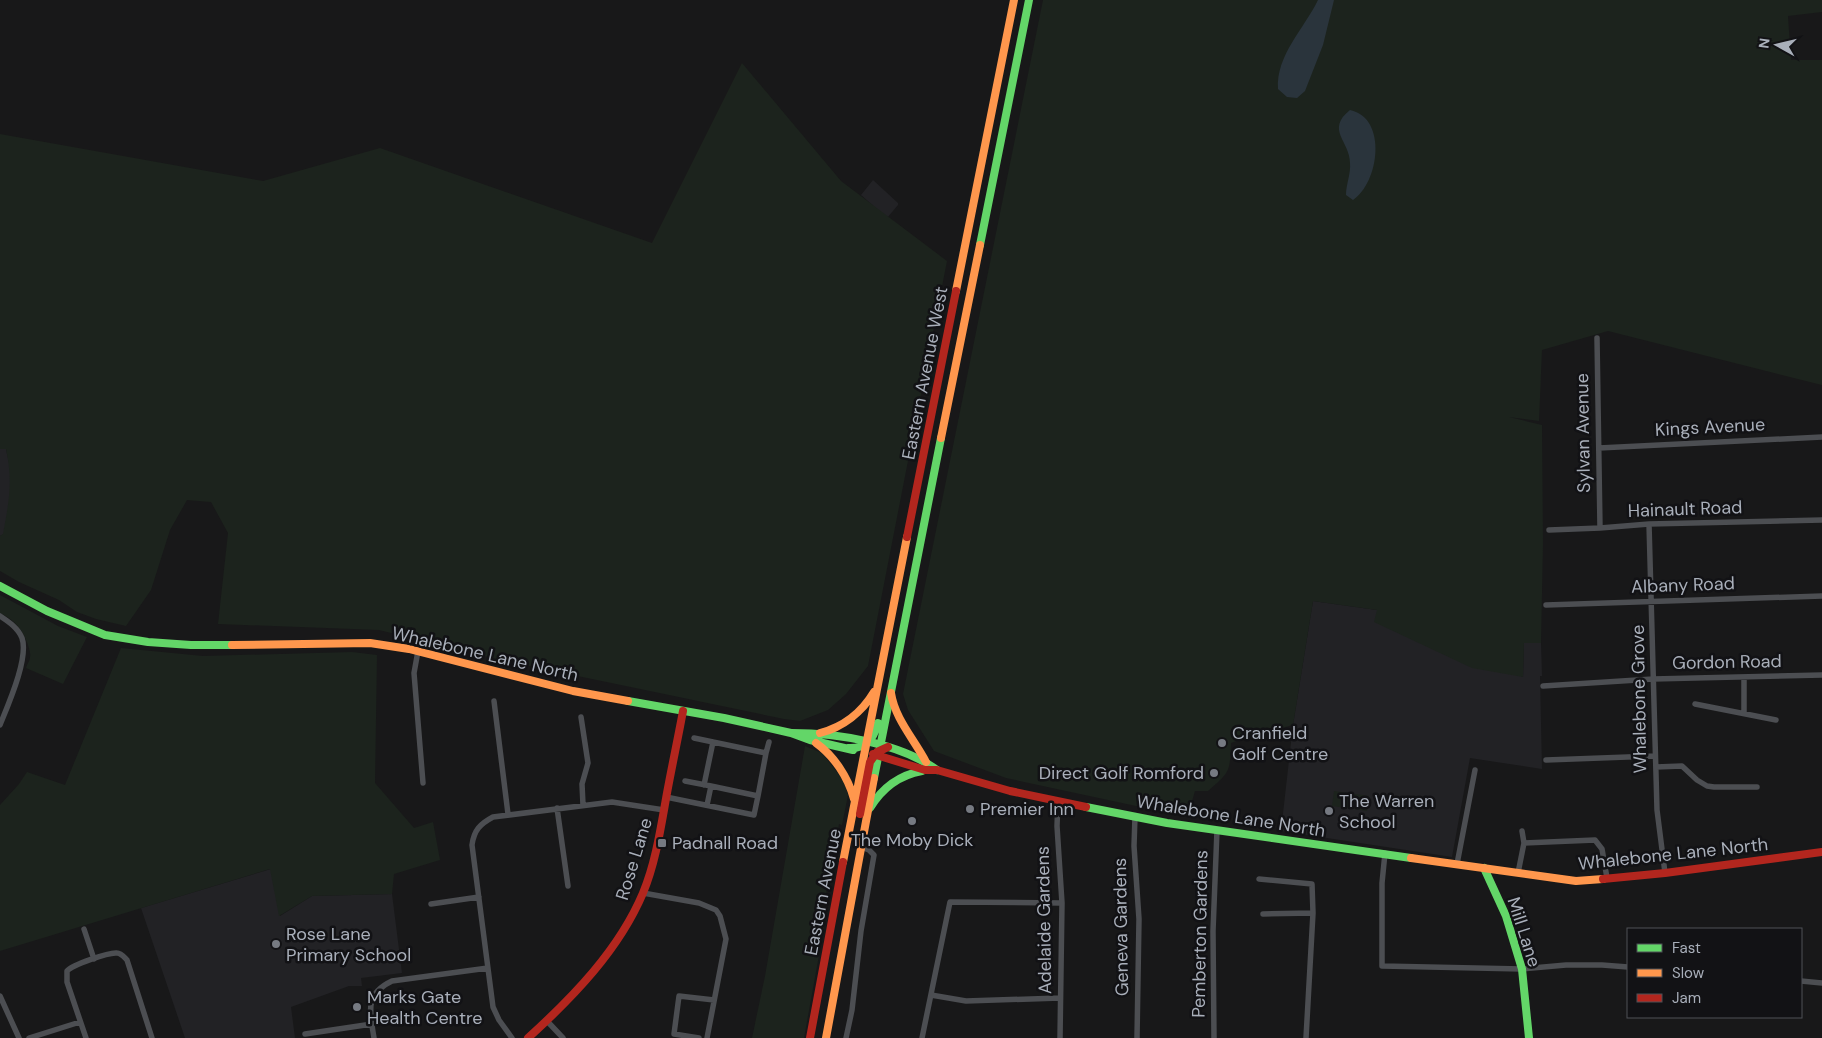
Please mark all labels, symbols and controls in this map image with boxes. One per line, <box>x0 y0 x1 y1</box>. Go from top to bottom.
north arrow <box>1752 20 1802 70</box>
text: N <box>1755 37 1774 50</box>
street label: Eastern Avenue West <box>896 284 954 462</box>
street label: Sylvan Avenue <box>1570 373 1596 493</box>
street label: Kings Avenue <box>1654 412 1766 442</box>
street label: Hainault Road <box>1627 495 1743 523</box>
street label: Albany Road <box>1631 571 1735 599</box>
street label: Whalebone Lane North <box>389 621 581 687</box>
street label: Whalebone Grove <box>1626 625 1652 773</box>
street label: Gordon Road <box>1672 649 1782 675</box>
place label: Cranfield Golf Centre <box>1232 721 1328 766</box>
marker: Cranfield Golf Centre <box>1216 737 1228 749</box>
place label: Direct Golf Romford <box>1039 761 1204 785</box>
marker: Direct Golf Romford <box>1208 767 1220 779</box>
street label: Whalebone Lane North <box>1135 789 1327 843</box>
place label: The Warren School <box>1339 789 1434 834</box>
place label: Premier Inn <box>980 797 1074 821</box>
marker: Premier Inn <box>964 803 976 815</box>
marker: The Warren School <box>1323 805 1335 817</box>
street label: Rose Lane <box>610 815 658 903</box>
marker: The Moby Dick <box>906 815 918 827</box>
street label: Eastern Avenue <box>799 827 847 957</box>
place label: The Moby Dick <box>851 828 973 852</box>
place label: Padnall Road <box>672 831 778 855</box>
street label: Whalebone Lane North <box>1577 832 1769 876</box>
marker: Padnall Road <box>656 837 668 849</box>
street label: Adelaide Gardens <box>1031 846 1057 994</box>
street label: Pemberton Gardens <box>1187 850 1213 1018</box>
street label: Geneva Gardens <box>1108 858 1134 996</box>
street label: Mill Lane <box>1501 894 1547 970</box>
place label: Rose Lane Primary School <box>286 922 411 967</box>
legend <box>1627 928 1802 1018</box>
marker: Rose Lane Primary School <box>270 938 282 950</box>
text: Fast <box>1672 938 1701 958</box>
text: Slow <box>1672 963 1705 983</box>
place label: Marks Gate Health Centre <box>367 985 483 1030</box>
text: Jam <box>1672 988 1701 1008</box>
marker: Marks Gate Health Centre <box>351 1001 363 1013</box>

